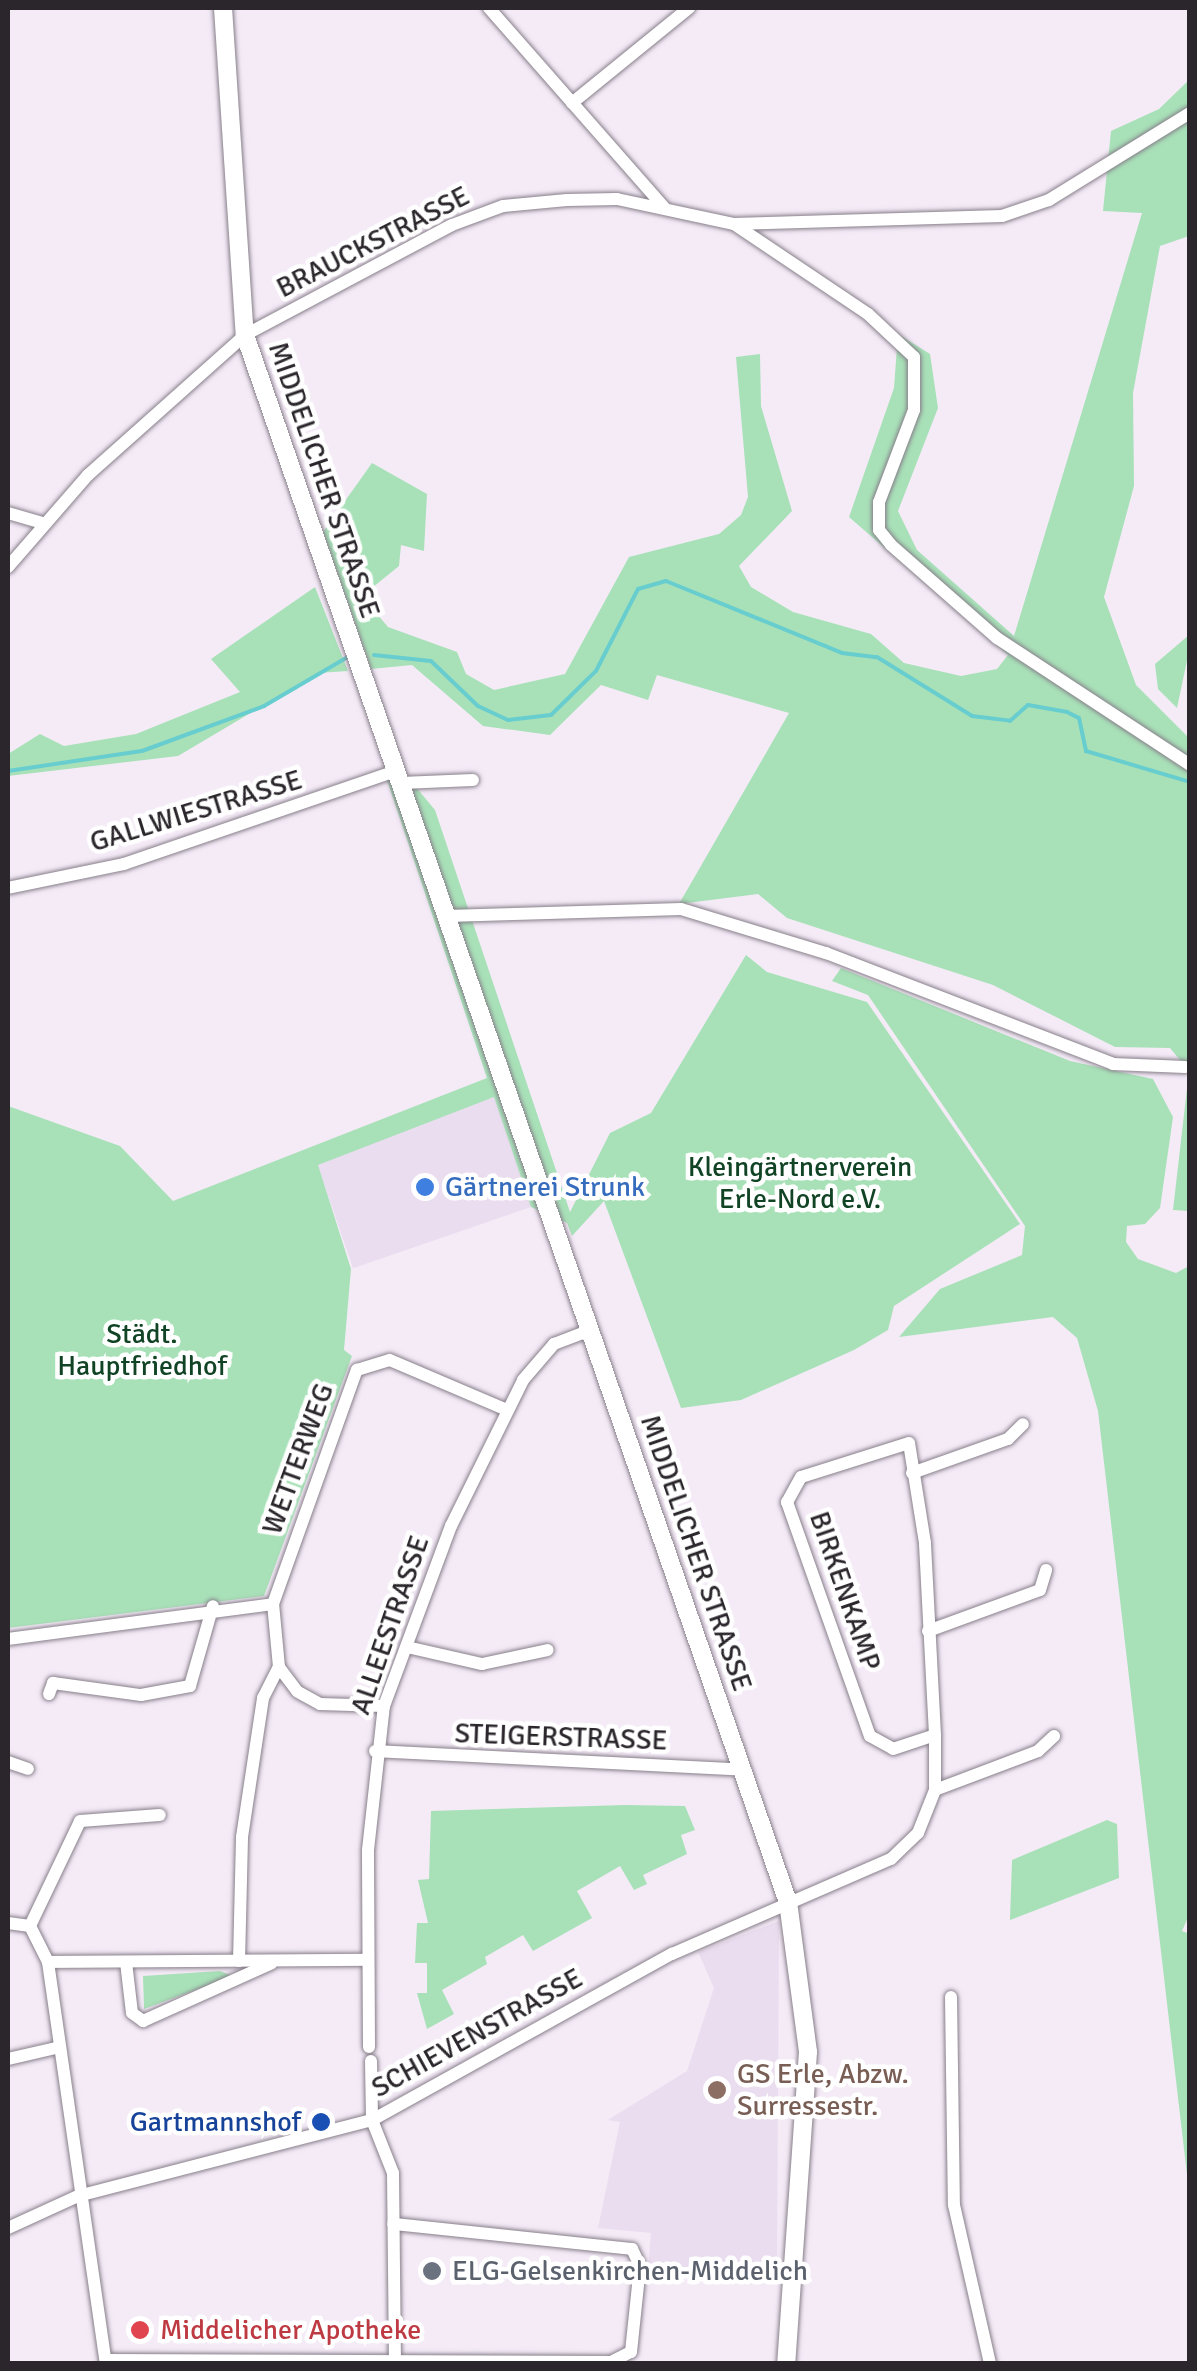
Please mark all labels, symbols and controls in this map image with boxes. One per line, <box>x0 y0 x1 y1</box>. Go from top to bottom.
street label: BRAUCKSTRASSE <box>271 179 475 305</box>
street label: MIDDELICHER STRASSE <box>261 338 387 622</box>
street label: GALLWIESTRASSE <box>86 763 306 859</box>
park label: Kleingärtnerverein Erle-Nord e.V. <box>688 1150 912 1216</box>
place label: Gärtnerei Strunk <box>445 1170 645 1204</box>
marker: Gärtnerei Strunk <box>414 1176 436 1198</box>
park label: Städt. Hauptfriedhof <box>57 1317 227 1383</box>
street label: WETTERWEG <box>255 1379 341 1539</box>
street label: MIDDELICHER STRASSE <box>633 1411 759 1695</box>
street label: BIRKENKAMP <box>802 1507 888 1675</box>
street label: ALLEESTRASSE <box>344 1531 436 1719</box>
street label: STEIGERSTRASSE <box>454 1716 668 1758</box>
street label: SCHIEVENSTRASSE <box>366 1961 588 2105</box>
place label: GS Erle, Abzw. Surressestr. <box>737 2057 909 2123</box>
marker: GS Erle, Abzw. Surressestr. <box>706 2079 728 2101</box>
place label: Gartmannshof <box>130 2105 301 2139</box>
marker: Gartmannshof <box>310 2111 332 2133</box>
place label: ELG-Gelsenkirchen-Middelich <box>452 2254 808 2288</box>
marker: ELG-Gelsenkirchen-Middelich <box>421 2260 443 2282</box>
place label: Middelicher Apotheke <box>160 2313 421 2347</box>
marker: Middelicher Apotheke <box>129 2319 151 2341</box>

